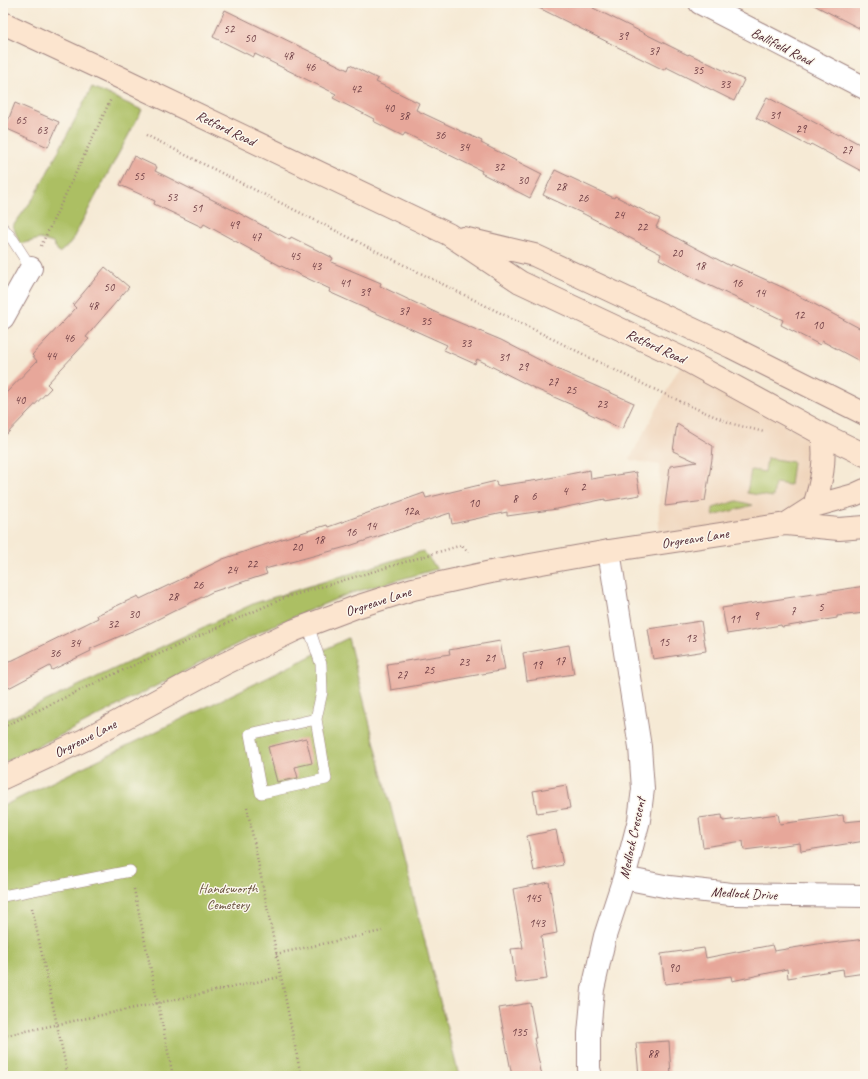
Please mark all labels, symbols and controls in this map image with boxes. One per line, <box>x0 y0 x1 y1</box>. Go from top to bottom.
house number: 52 <box>224 21 236 37</box>
street label: Ballifield Road <box>748 24 817 70</box>
house number: 39 <box>618 28 630 44</box>
house number: 50 <box>245 30 257 46</box>
house number: 37 <box>649 43 660 59</box>
house number: 48 <box>283 48 295 64</box>
house number: 46 <box>305 59 316 75</box>
house number: 35 <box>693 62 704 78</box>
house number: 33 <box>720 76 732 92</box>
house number: 42 <box>351 81 363 97</box>
house number: 40 <box>384 100 396 116</box>
street label: Retford Road <box>194 107 260 151</box>
house number: 31 <box>770 107 781 123</box>
house number: 38 <box>399 108 411 124</box>
house number: 65 <box>16 112 27 128</box>
house number: 29 <box>796 121 808 137</box>
house number: 63 <box>37 122 49 138</box>
house number: 36 <box>435 127 446 143</box>
house number: 34 <box>459 139 471 155</box>
house number: 27 <box>842 142 853 158</box>
house number: 32 <box>494 159 506 175</box>
house number: 55 <box>134 168 145 184</box>
house number: 30 <box>518 172 530 188</box>
house number: 28 <box>556 179 568 195</box>
house number: 53 <box>167 189 179 205</box>
house number: 26 <box>578 190 589 206</box>
house number: 51 <box>192 200 203 216</box>
house number: 24 <box>614 207 626 223</box>
house number: 49 <box>229 217 241 233</box>
house number: 22 <box>637 219 649 235</box>
house number: 47 <box>251 229 262 245</box>
house number: 20 <box>672 245 684 261</box>
house number: 45 <box>290 248 301 264</box>
house number: 43 <box>311 258 323 274</box>
house number: 18 <box>695 258 707 274</box>
house number: 41 <box>340 275 351 291</box>
house number: 16 <box>732 275 743 291</box>
house number: 50 <box>104 279 116 295</box>
house number: 39 <box>360 284 372 300</box>
house number: 14 <box>755 285 767 301</box>
house number: 48 <box>88 298 100 314</box>
house number: 37 <box>399 303 410 319</box>
house number: 12 <box>794 307 806 323</box>
house number: 35 <box>421 313 432 329</box>
house number: 10 <box>813 317 825 333</box>
street label: Retford Road <box>623 325 690 369</box>
house number: 46 <box>64 330 75 346</box>
house number: 33 <box>461 335 473 351</box>
house number: 44 <box>46 348 58 364</box>
house number: 31 <box>499 349 510 365</box>
house number: 29 <box>518 359 530 375</box>
house number: 27 <box>548 374 559 390</box>
house number: 25 <box>566 382 577 398</box>
house number: 40 <box>15 392 27 408</box>
house number: 23 <box>597 396 609 412</box>
house number: 2 <box>580 479 587 495</box>
house number: 4 <box>562 483 569 499</box>
house number: 6 <box>531 488 537 504</box>
house number: 8 <box>512 491 519 507</box>
house number: 10 <box>469 495 481 511</box>
house number: 12a <box>403 503 420 519</box>
house number: 14 <box>366 518 378 534</box>
house number: 16 <box>346 524 357 540</box>
street label: Orgreave Lane <box>660 525 731 552</box>
house number: 18 <box>314 532 326 548</box>
house number: 20 <box>292 539 304 555</box>
house number: 22 <box>247 556 259 572</box>
house number: 24 <box>227 562 239 578</box>
house number: 26 <box>193 577 204 593</box>
street label: Orgreave Lane <box>343 582 414 620</box>
house number: 28 <box>168 589 180 605</box>
house number: 5 <box>818 599 824 615</box>
house number: 7 <box>790 603 796 619</box>
house number: 30 <box>129 606 141 622</box>
house number: 9 <box>753 608 760 624</box>
house number: 11 <box>730 611 741 627</box>
house number: 32 <box>108 616 120 632</box>
house number: 13 <box>686 630 698 646</box>
house number: 15 <box>659 634 670 650</box>
house number: 34 <box>70 635 82 651</box>
house number: 36 <box>50 645 61 661</box>
house number: 21 <box>485 650 496 666</box>
house number: 17 <box>555 653 566 669</box>
house number: 23 <box>459 654 471 670</box>
house number: 19 <box>532 657 544 673</box>
house number: 25 <box>424 662 435 678</box>
house number: 27 <box>397 667 408 683</box>
street label: Orgreave Lane <box>51 715 121 761</box>
street label: Medlock Crescent <box>616 794 650 880</box>
park label: Handsworth Cemetery <box>199 880 259 913</box>
street label: Medlock Drive <box>711 883 779 904</box>
house number: 145 <box>525 890 542 906</box>
house number: 143 <box>529 915 547 931</box>
house number: 90 <box>669 960 681 976</box>
house number: 135 <box>511 1024 528 1040</box>
house number: 88 <box>648 1046 660 1062</box>

